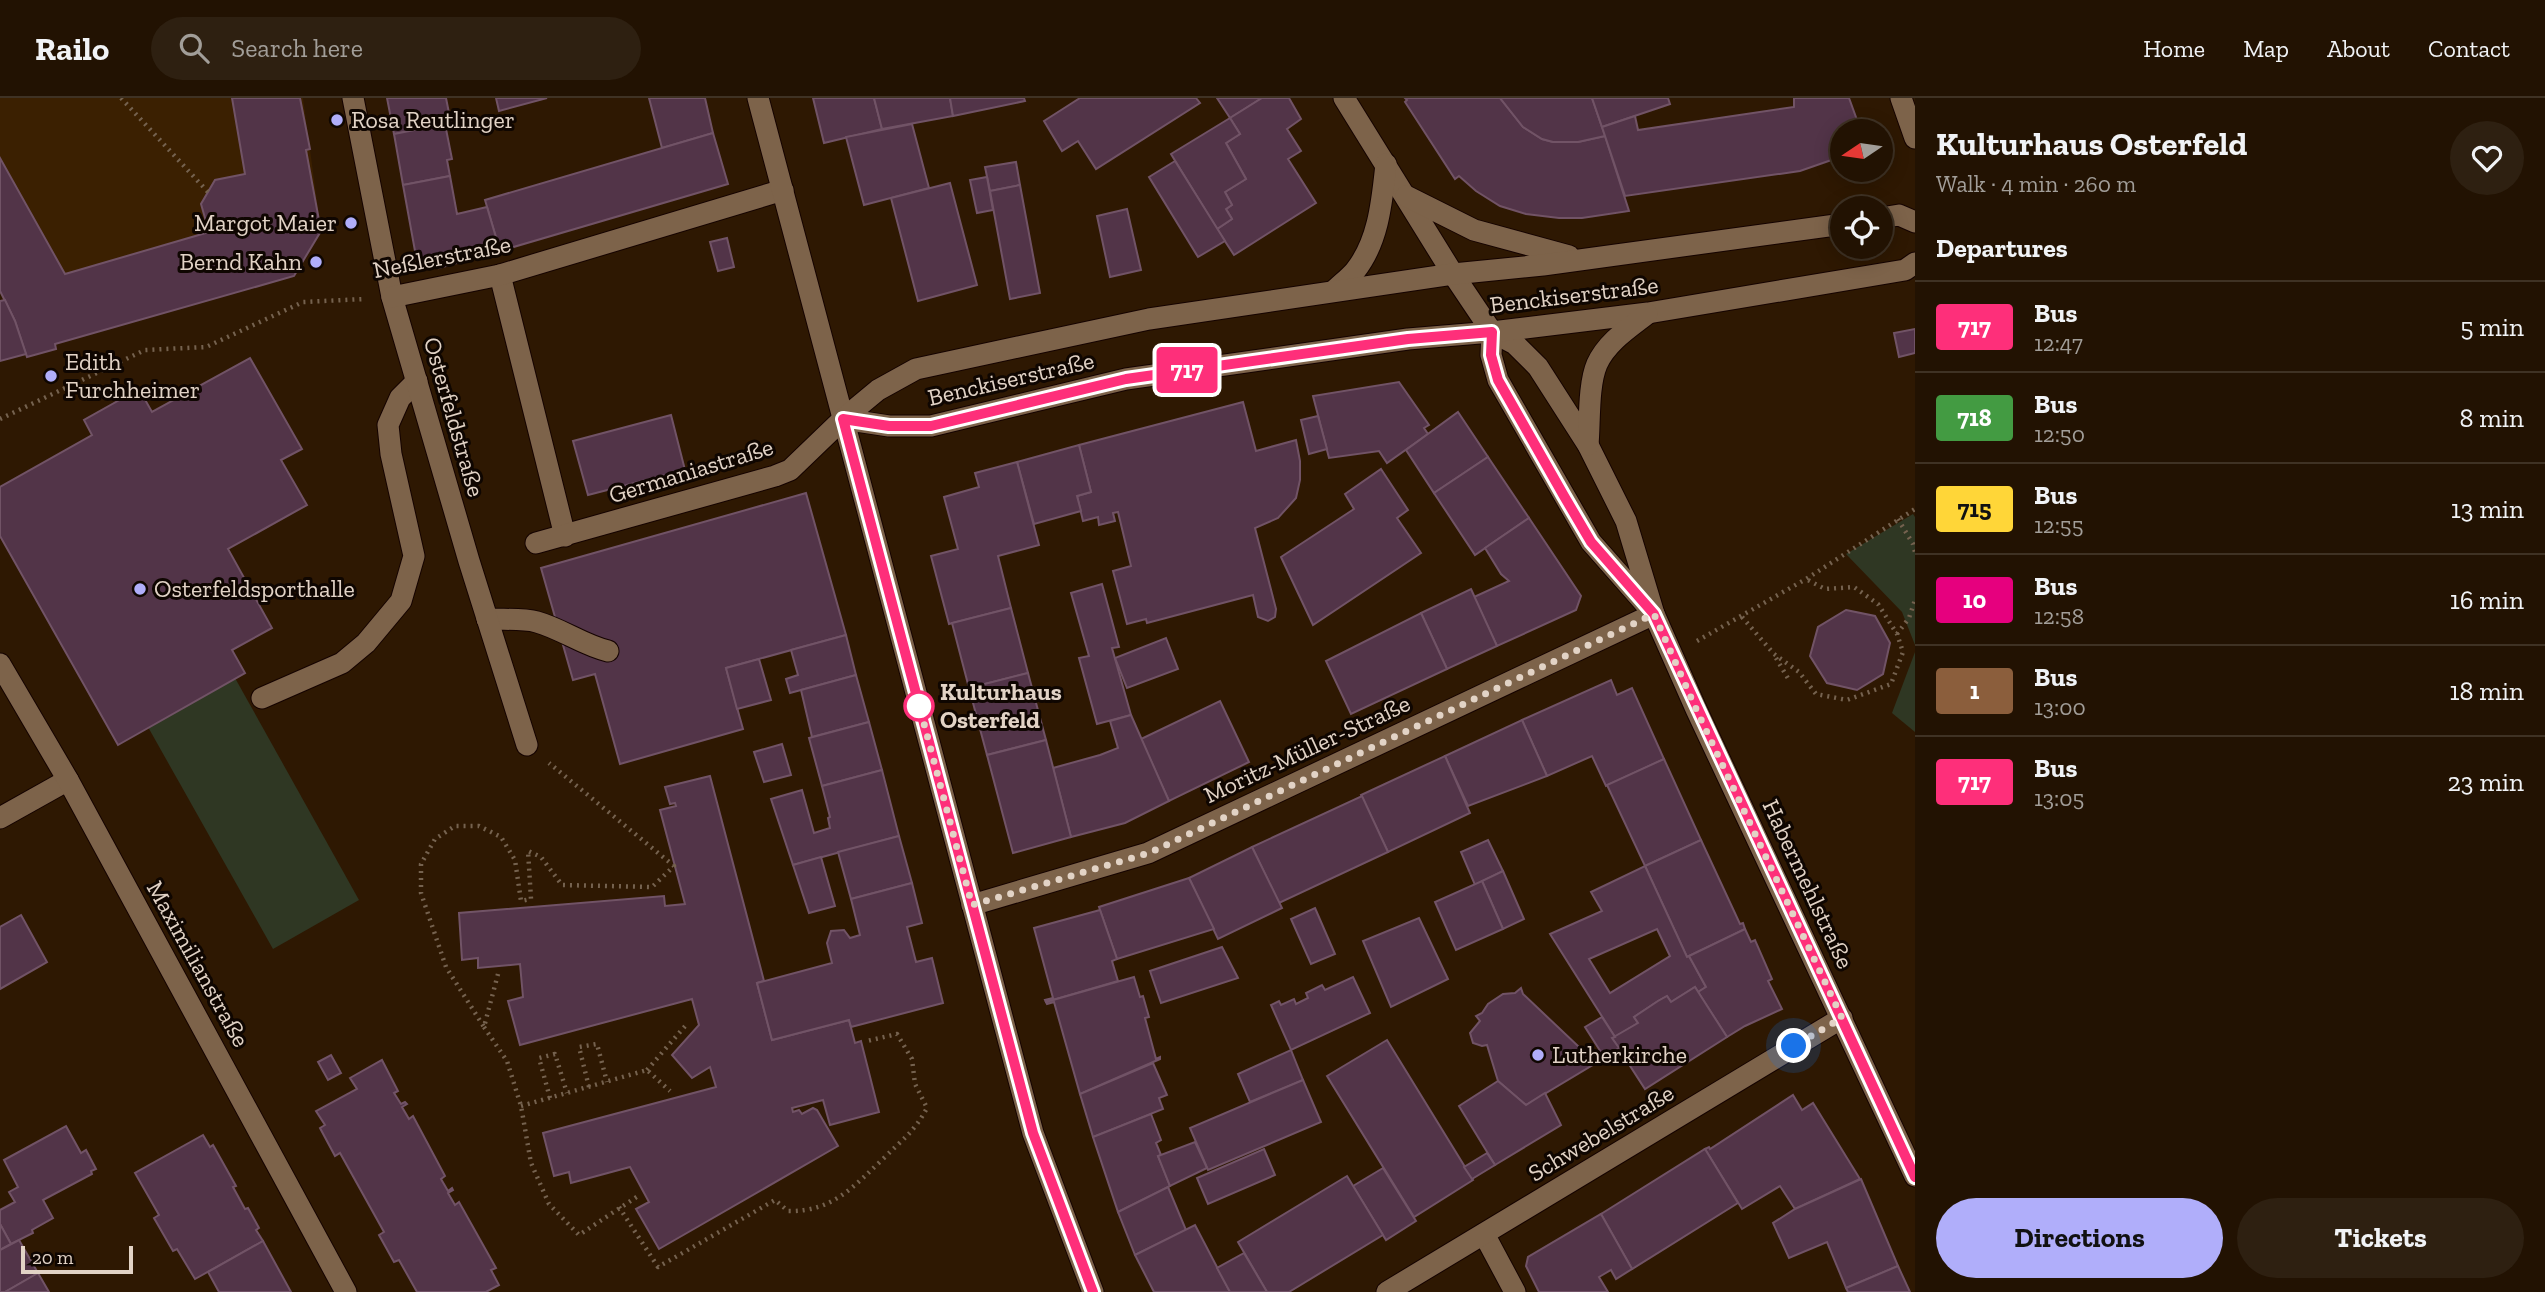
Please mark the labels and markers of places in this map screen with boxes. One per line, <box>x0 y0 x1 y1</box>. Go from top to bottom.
place label: Rosa Reutlinger <box>351 105 515 134</box>
marker: Rosa Reutlinger <box>329 112 345 128</box>
place label: Margot Maier <box>194 208 337 237</box>
marker: Margot Maier <box>343 215 359 231</box>
place label: Bernd Kahn <box>180 247 302 276</box>
marker: Bernd Kahn <box>308 254 324 270</box>
place label: Edith Furchheimer <box>65 347 200 404</box>
marker: Edith Furchheimer <box>43 368 59 384</box>
place label: Osterfeldsporthalle <box>154 574 355 603</box>
marker: Osterfeldsporthalle <box>132 581 148 597</box>
place label: Kulturhaus Osterfeld <box>940 677 1062 734</box>
marker: Kulturhaus Osterfeld <box>904 691 934 721</box>
place label: Lutherkirche <box>1552 1040 1687 1069</box>
marker: Lutherkirche <box>1530 1047 1546 1063</box>

